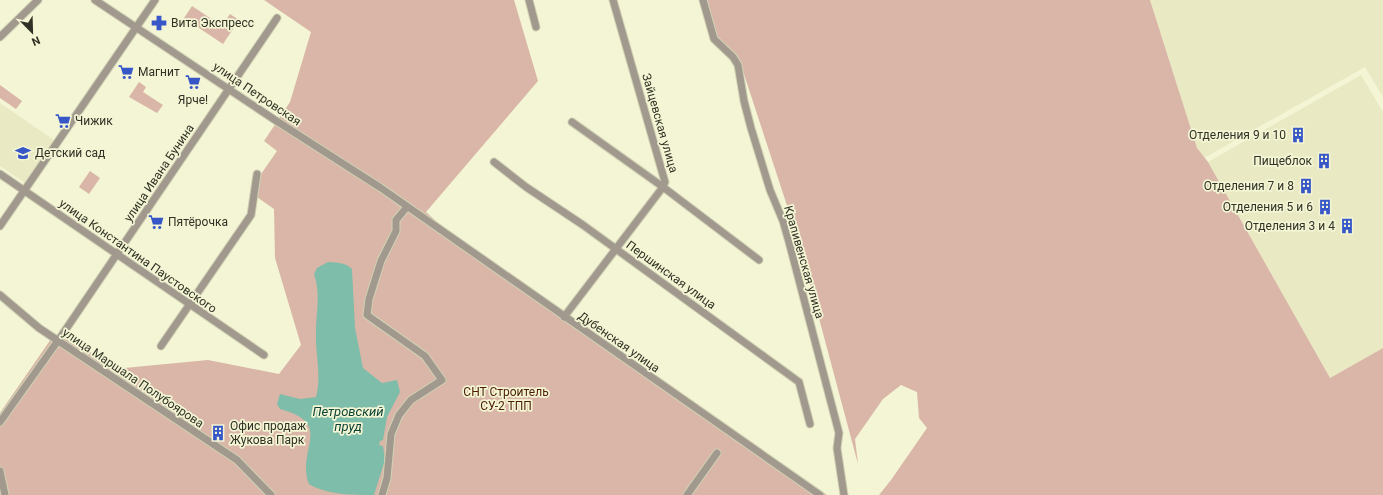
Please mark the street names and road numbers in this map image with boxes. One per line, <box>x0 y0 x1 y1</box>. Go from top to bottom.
street label: улица Петровская <box>210 59 304 129</box>
street label: Зайцевская улица <box>639 72 681 174</box>
street label: улица Ивана Бунина <box>121 121 197 225</box>
street label: улица Константина Паустовского <box>57 196 220 316</box>
street label: Крапивенская улица <box>781 204 827 320</box>
street label: Першинская улица <box>624 238 718 312</box>
street label: Дубенская улица <box>575 309 663 375</box>
street label: улица Маршала Полубоярова <box>60 325 206 431</box>

